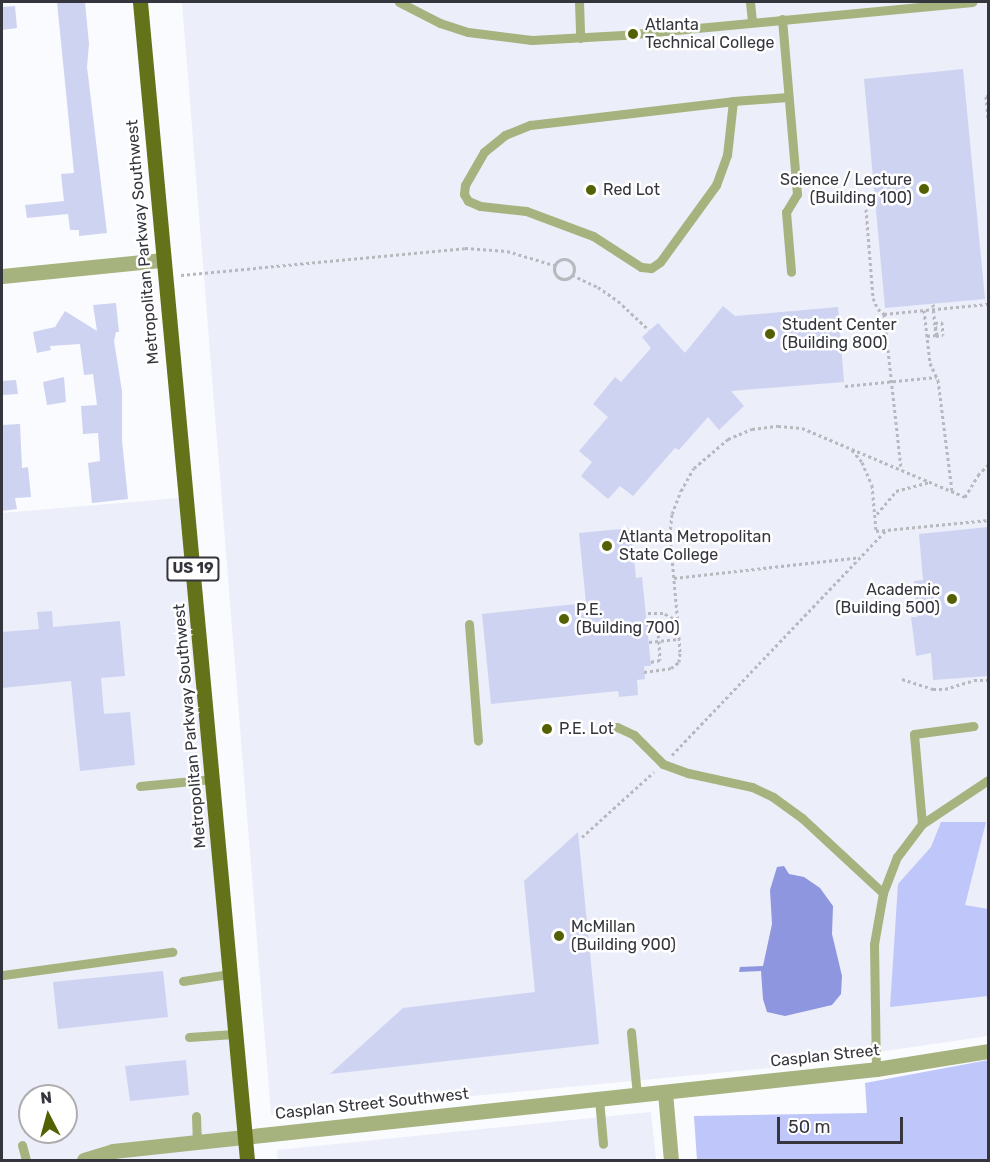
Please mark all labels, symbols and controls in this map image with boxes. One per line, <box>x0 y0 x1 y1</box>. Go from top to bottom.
place label: Atlanta Technical College <box>645 15 774 53</box>
marker: Atlanta Technical College <box>626 27 640 41</box>
street label: Metropolitan Parkway Southwest <box>123 119 163 365</box>
place label: Science / Lecture (Building 100) <box>780 170 912 208</box>
place label: Red Lot <box>603 180 660 200</box>
marker: Science / Lecture (Building 100) <box>917 182 931 196</box>
marker: Red Lot <box>584 183 598 197</box>
place label: Student Center (Building 800) <box>782 315 897 353</box>
marker: Student Center (Building 800) <box>763 327 777 341</box>
place label: Atlanta Metropolitan State College <box>619 527 771 565</box>
marker: Atlanta Metropolitan State College <box>600 539 614 553</box>
road number: US 19 <box>166 557 220 581</box>
place label: Academic (Building 500) <box>835 580 940 618</box>
marker: Academic (Building 500) <box>945 592 959 606</box>
place label: P.E. (Building 700) <box>576 600 680 638</box>
street label: Metropolitan Parkway Southwest <box>170 603 210 849</box>
marker: P.E. (Building 700) <box>557 612 571 626</box>
place label: P.E. Lot <box>559 719 614 739</box>
marker: P.E. Lot <box>540 722 554 736</box>
place label: McMillan (Building 900) <box>571 917 676 955</box>
marker: McMillan (Building 900) <box>552 929 566 943</box>
street label: Casplan Street <box>769 1041 881 1071</box>
north arrow <box>18 1084 78 1144</box>
street label: Casplan Street Southwest <box>274 1084 470 1124</box>
text: N <box>40 1088 53 1108</box>
scale bar <box>780 1105 906 1143</box>
text: 50 m <box>788 1116 831 1138</box>

